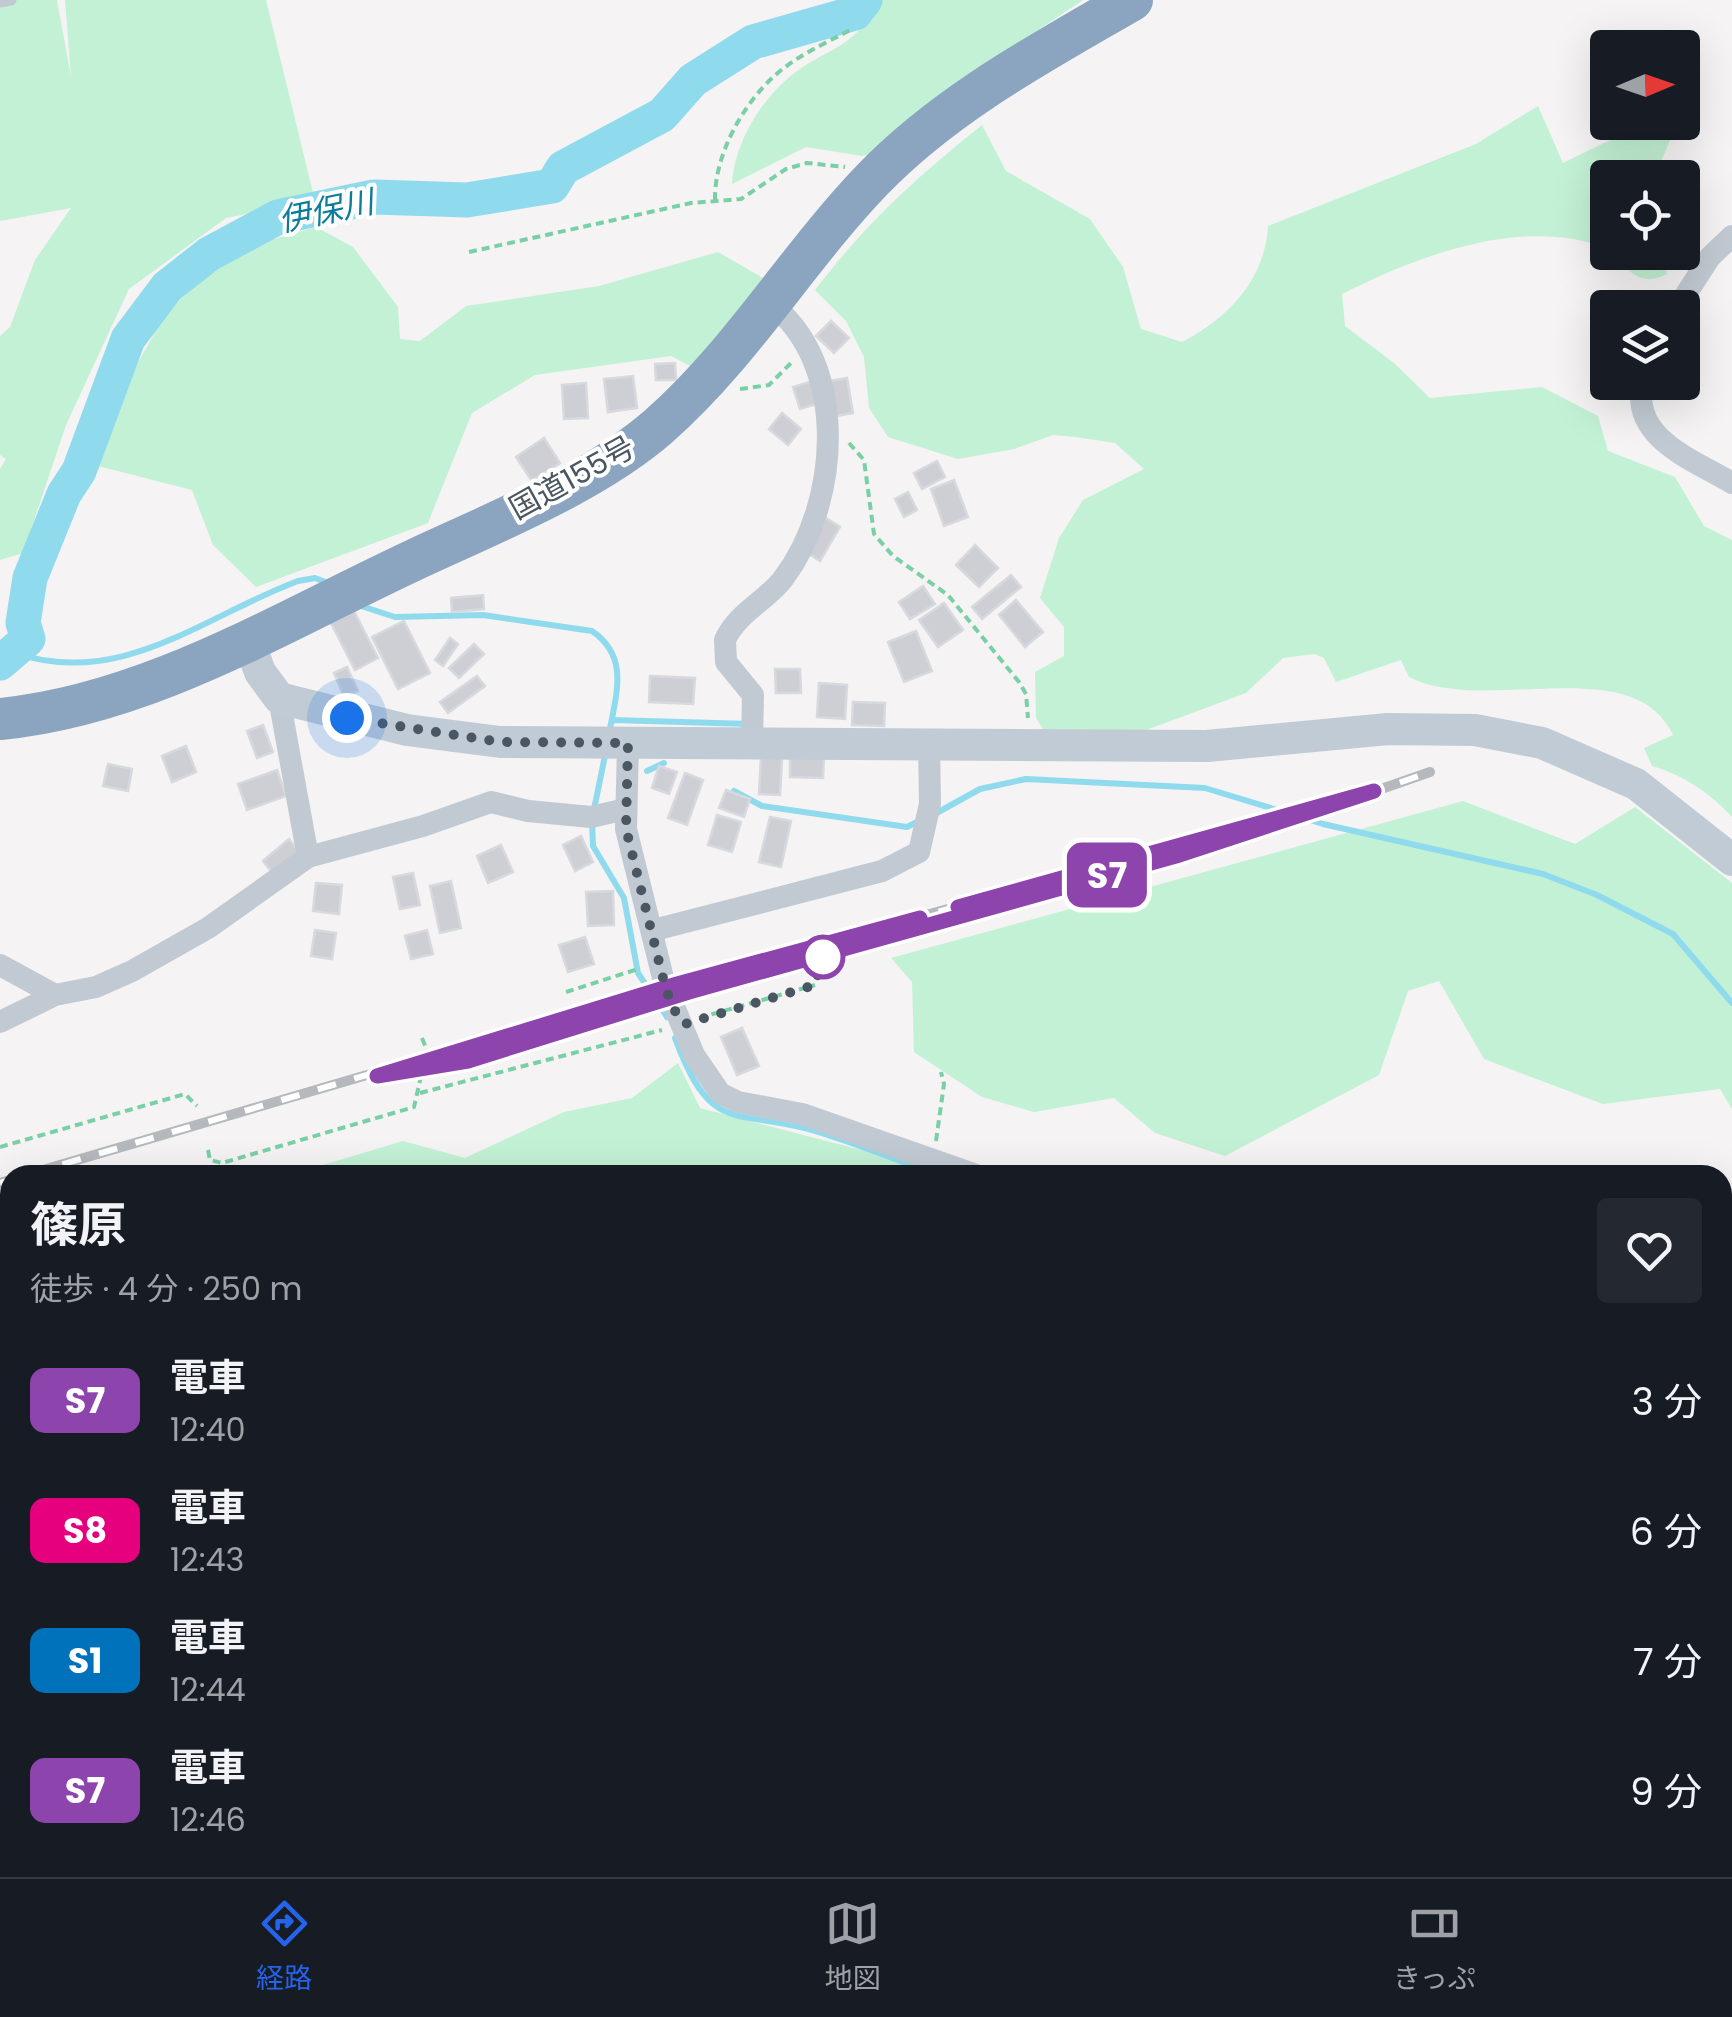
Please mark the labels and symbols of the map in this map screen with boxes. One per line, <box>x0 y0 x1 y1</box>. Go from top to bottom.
north arrow <box>1590 30 1700 140</box>
water label: 伊保川 <box>274 178 380 243</box>
street label: 国道155号 <box>501 425 642 530</box>
your location <box>322 693 372 743</box>
line badge: S7 <box>1062 842 1152 908</box>
unlabelled marker <box>802 936 844 978</box>

